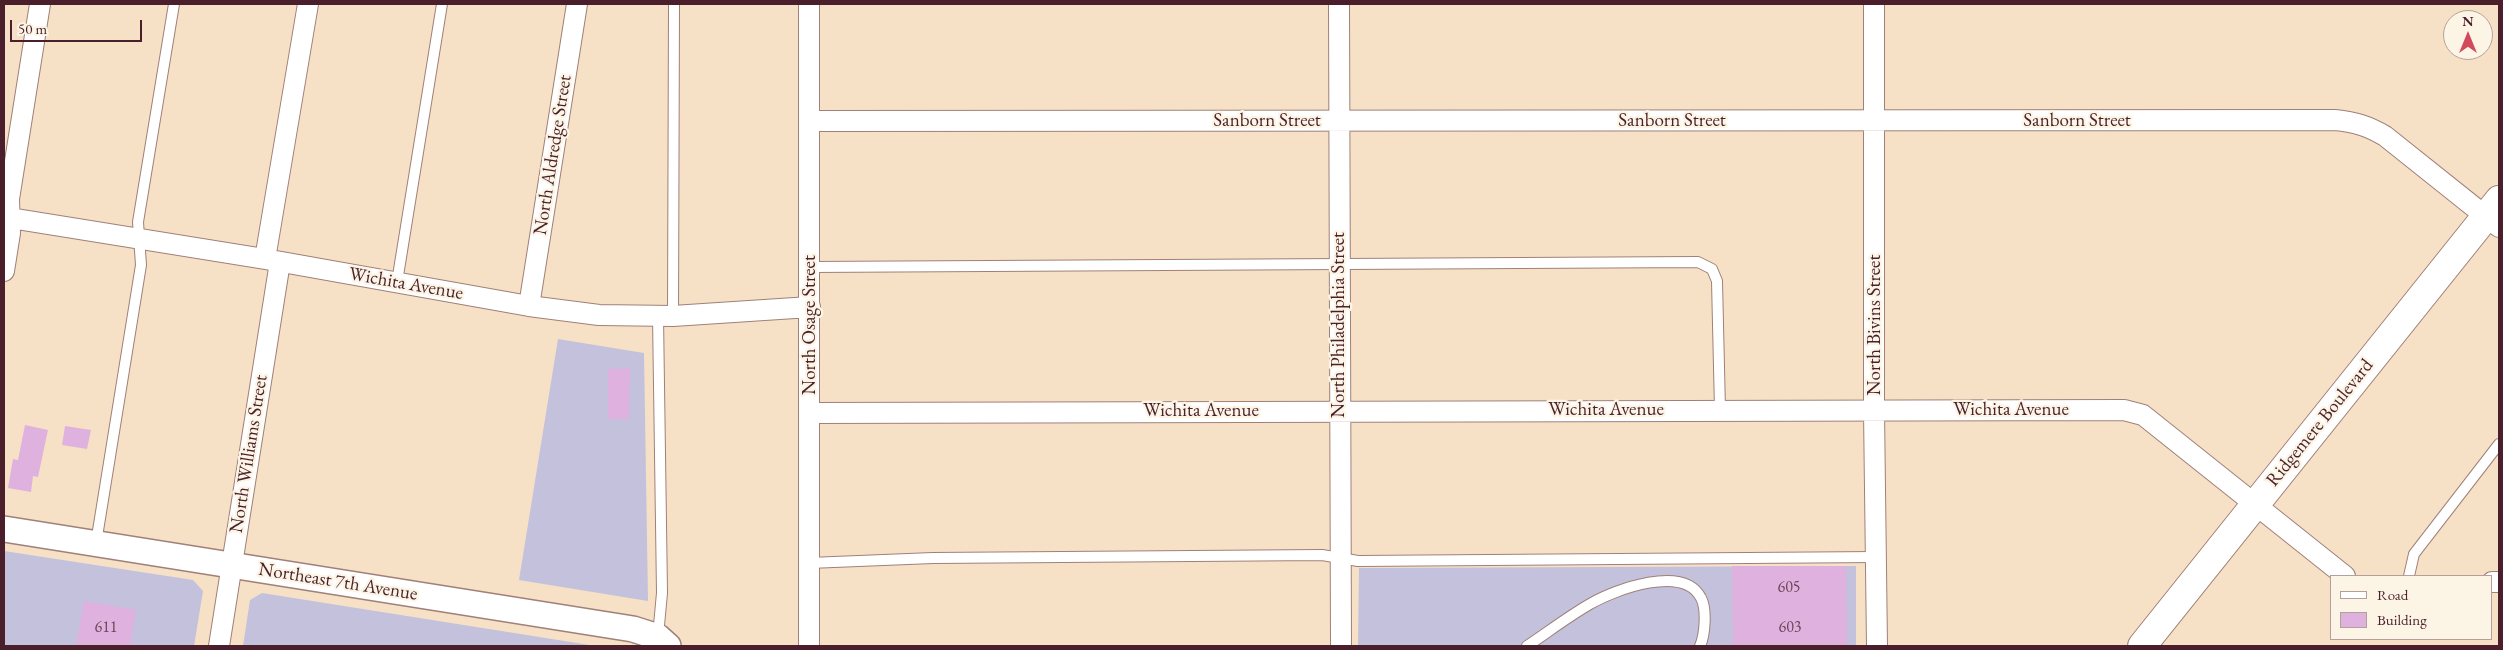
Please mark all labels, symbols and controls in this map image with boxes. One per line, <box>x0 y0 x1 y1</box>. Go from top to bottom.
scale bar <box>12 10 145 42</box>
north arrow <box>2443 10 2493 60</box>
text: N <box>2462 12 2474 30</box>
text: 50 m <box>18 19 47 38</box>
street label: North Aldredge Street <box>529 73 577 237</box>
street label: Sanborn Street <box>1213 110 1321 132</box>
street label: Sanborn Street <box>1618 110 1726 132</box>
street label: Sanborn Street <box>2023 110 2131 132</box>
street label: North Philadelphia Street <box>1328 232 1350 418</box>
street label: North Osage Street <box>799 255 821 395</box>
street label: North Bivins Street <box>1864 255 1886 395</box>
street label: Wichita Avenue <box>347 263 465 305</box>
street label: Ridgemere Boulevard <box>2262 355 2378 491</box>
street label: North Williams Street <box>225 373 273 535</box>
street label: Wichita Avenue <box>1548 399 1664 421</box>
street label: Wichita Avenue <box>1953 399 2069 421</box>
street label: Wichita Avenue <box>1143 400 1259 422</box>
street label: Northeast 7th Avenue <box>257 558 419 606</box>
legend <box>2330 575 2493 640</box>
house number: 605 <box>1777 578 1801 598</box>
text: Road <box>2377 585 2408 604</box>
text: Building <box>2377 610 2427 629</box>
house number: 611 <box>94 618 118 638</box>
house number: 603 <box>1778 618 1802 638</box>

